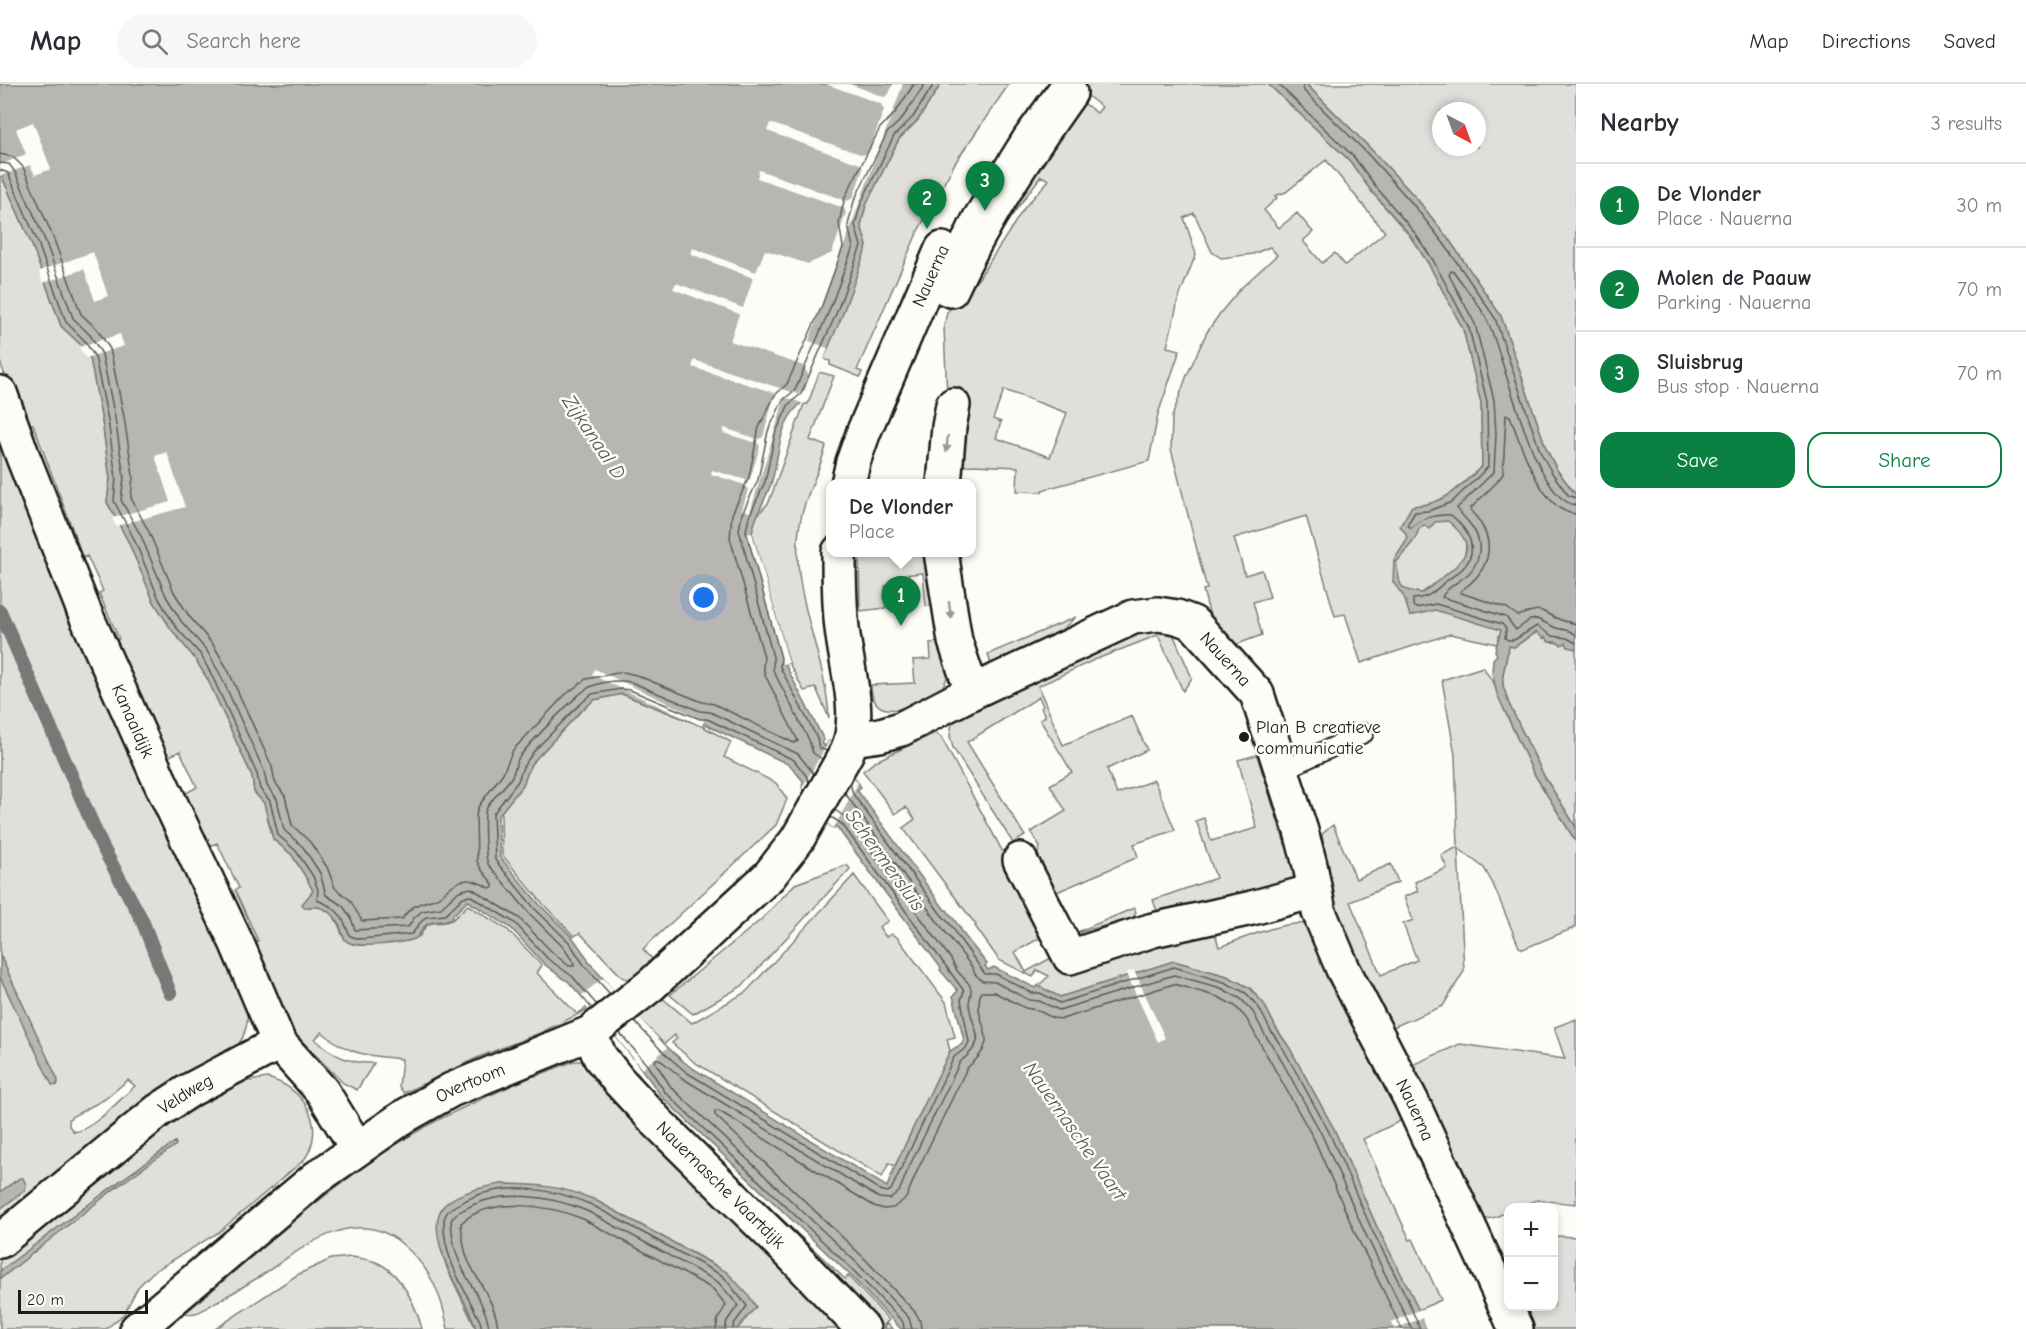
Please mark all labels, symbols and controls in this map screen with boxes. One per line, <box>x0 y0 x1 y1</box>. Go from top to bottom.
search box <box>117 14 537 68</box>
text: Map <box>30 25 81 57</box>
icon: search <box>138 25 171 58</box>
text: Search here <box>186 28 301 54</box>
text: Map <box>1749 29 1789 53</box>
text: Directions <box>1822 29 1911 53</box>
text: Saved <box>1944 29 1996 53</box>
north arrow <box>1432 102 1486 156</box>
text: Nearby <box>1600 108 1679 138</box>
text: 3 results <box>1931 112 2002 135</box>
pin: 3 <box>966 162 1004 211</box>
pin: 2 <box>908 180 946 229</box>
text: De Vlonder <box>1657 181 1761 207</box>
text: 1 <box>1616 194 1623 217</box>
text: 30 m <box>1956 194 2002 217</box>
text: Place · Nauerna <box>1657 207 1792 230</box>
street label: Nauerna <box>908 242 954 310</box>
text: Molen de Paauw <box>1657 265 1812 291</box>
text: 2 <box>1615 278 1624 301</box>
text: 70 m <box>1957 278 2002 301</box>
text: Parking · Nauerna <box>1657 291 1811 314</box>
text: Sluisbrug <box>1657 349 1744 375</box>
text: 3 <box>1615 362 1624 385</box>
text: 70 m <box>1957 362 2002 385</box>
text: Bus stop · Nauerna <box>1657 375 1819 398</box>
water label: Zijkanaal D <box>557 390 631 483</box>
button: Save <box>1600 432 1795 488</box>
button: Share <box>1807 432 2002 488</box>
one-way arrow <box>942 435 952 454</box>
popup <box>826 479 976 557</box>
text: De Vlonder <box>849 494 953 520</box>
text: Place <box>849 520 895 543</box>
pin: 1 <box>882 576 920 626</box>
your location <box>689 583 718 612</box>
one-way arrow <box>945 601 954 620</box>
street label: Nauerna <box>1196 628 1255 691</box>
street label: Kanaaldijk <box>107 681 159 761</box>
place label: Plan B creatieve communicatie <box>1256 717 1381 759</box>
marker: Plan B creatieve communicatie <box>1237 730 1251 744</box>
water label: Schermersluis <box>840 805 930 916</box>
water label: Nauernasche Vaart <box>1019 1057 1132 1206</box>
street label: Overtoom <box>432 1059 508 1107</box>
street label: Veldweg <box>154 1069 216 1119</box>
street label: Nauerna <box>1391 1075 1439 1144</box>
street label: Nauernasche Vaartdijk <box>652 1117 790 1253</box>
map controls <box>1504 1203 1558 1311</box>
button: + <box>1504 1203 1558 1257</box>
button: − <box>1504 1257 1558 1311</box>
scale bar <box>18 1287 148 1314</box>
text: 20 m <box>27 1291 64 1309</box>

